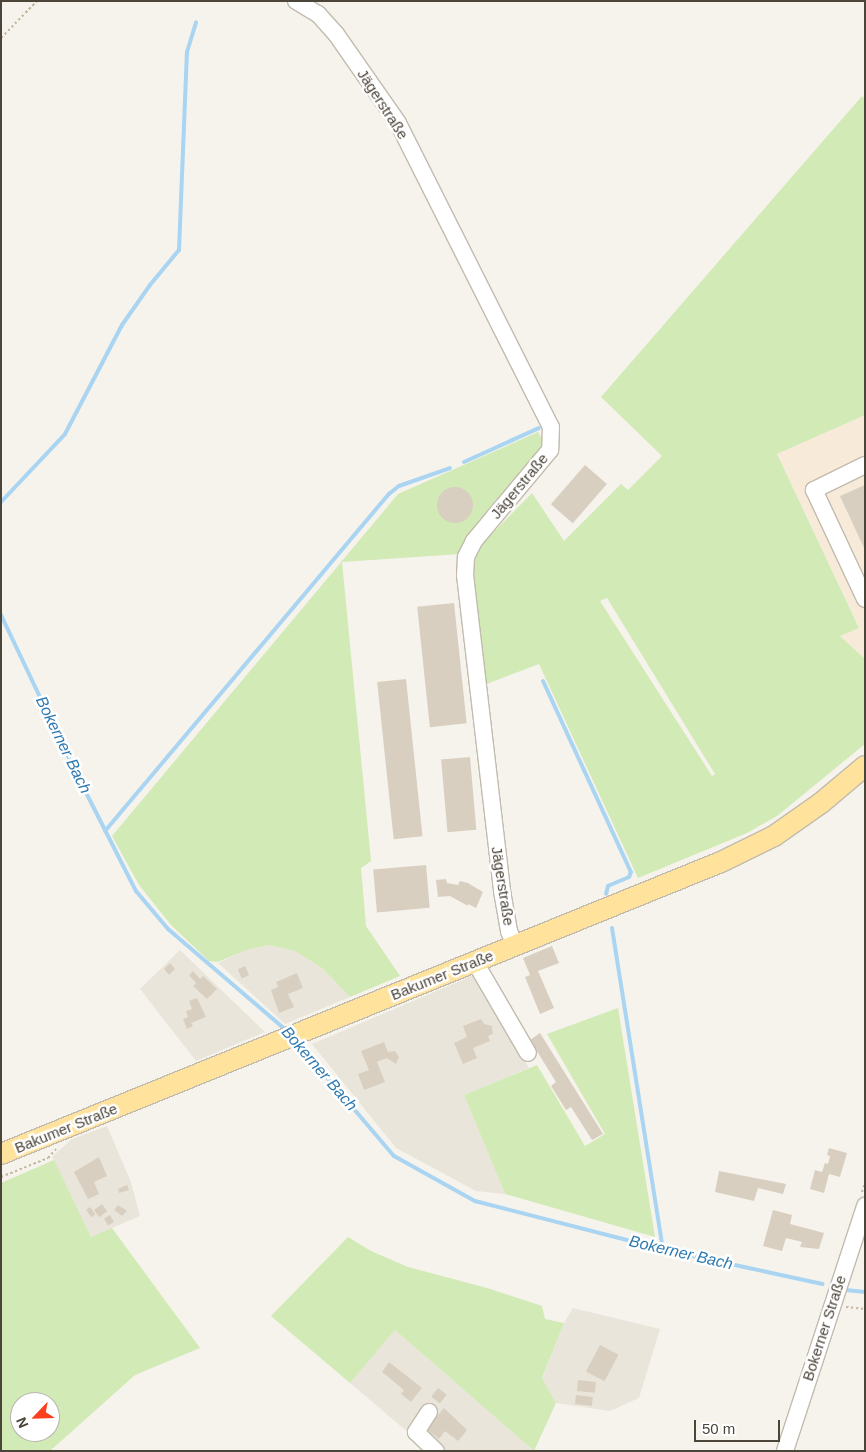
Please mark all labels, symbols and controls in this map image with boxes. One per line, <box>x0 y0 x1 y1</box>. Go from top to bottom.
street label: Jägerstraße <box>354 66 412 142</box>
street label: Jägerstraße <box>486 450 552 522</box>
water label: Bokerner Bach <box>31 693 95 797</box>
street label: Jägerstraße <box>488 845 518 927</box>
street label: Bakumer Straße <box>388 946 496 1004</box>
water label: Bokerner Bach <box>277 1023 361 1115</box>
street label: Bakumer Straße <box>12 1099 120 1157</box>
water label: Bokerner Bach <box>627 1232 735 1274</box>
street label: Bokerner Straße <box>798 1273 850 1383</box>
north arrow <box>10 1392 60 1442</box>
scale bar <box>696 1410 782 1442</box>
text: N <box>13 1415 32 1431</box>
text: 50 m <box>702 1420 735 1437</box>

